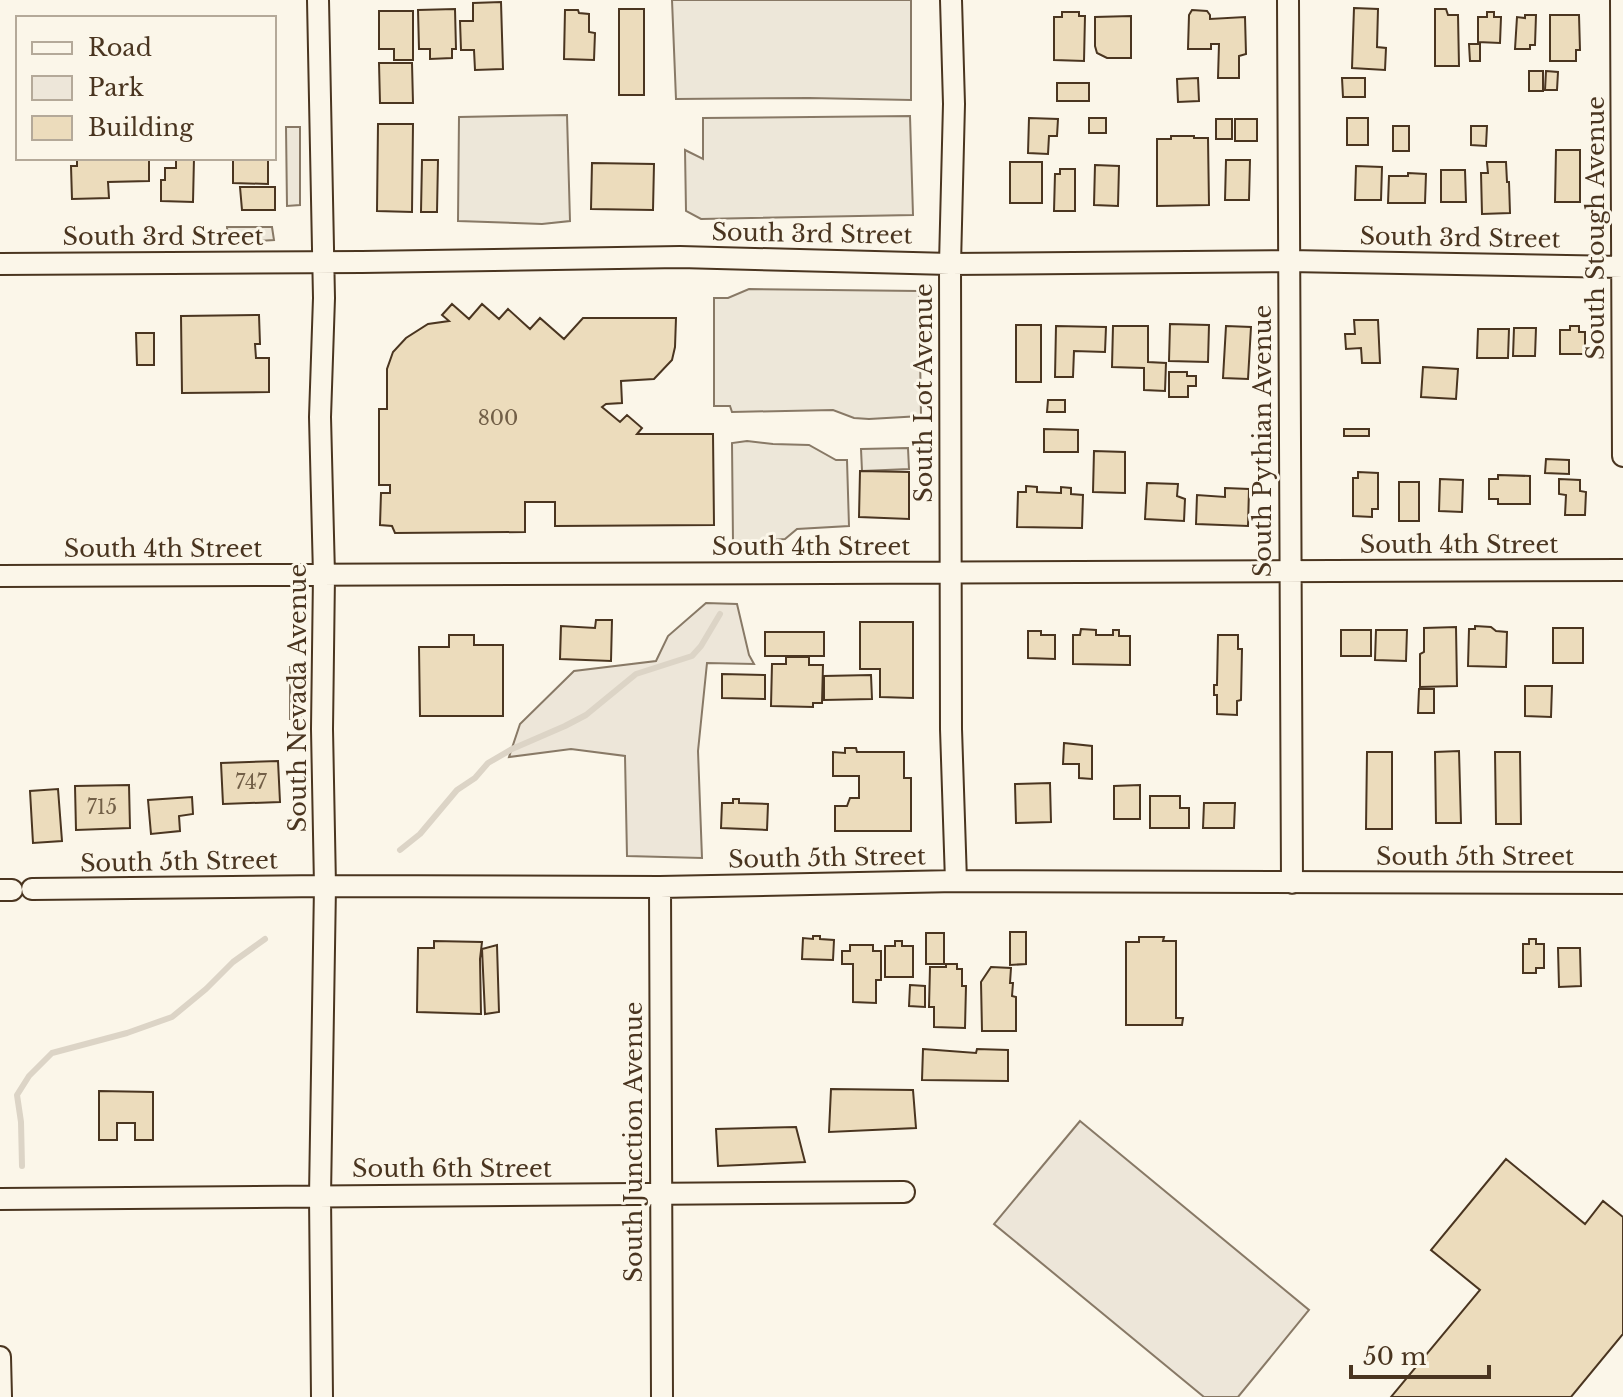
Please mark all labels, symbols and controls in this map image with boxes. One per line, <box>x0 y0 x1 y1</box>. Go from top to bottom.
legend <box>16 16 276 160</box>
text: Road <box>88 33 152 62</box>
text: Park <box>88 73 144 102</box>
street label: South Stough Avenue <box>1581 96 1610 360</box>
text: Building <box>88 113 194 142</box>
street label: South 3rd Street <box>711 217 913 250</box>
street label: South 3rd Street <box>1359 221 1561 254</box>
street label: South 3rd Street <box>63 222 264 251</box>
street label: South Lot Avenue <box>909 283 938 503</box>
street label: South Pythian Avenue <box>1248 305 1277 577</box>
house number: 800 <box>478 406 518 430</box>
street label: South 4th Street <box>1360 530 1558 559</box>
street label: South 4th Street <box>712 532 910 561</box>
street label: South 4th Street <box>64 534 262 563</box>
street label: South Nevada Avenue <box>283 564 312 832</box>
house number: 747 <box>235 770 268 794</box>
house number: 715 <box>87 795 117 819</box>
street label: South 5th Street <box>728 841 926 874</box>
street label: South 5th Street <box>1376 842 1574 871</box>
street label: South 5th Street <box>80 845 278 878</box>
street label: South Junction Avenue <box>619 1002 648 1282</box>
street label: South 6th Street <box>352 1154 552 1183</box>
scale bar <box>1351 1329 1489 1379</box>
text: 50 m <box>1363 1342 1427 1371</box>

